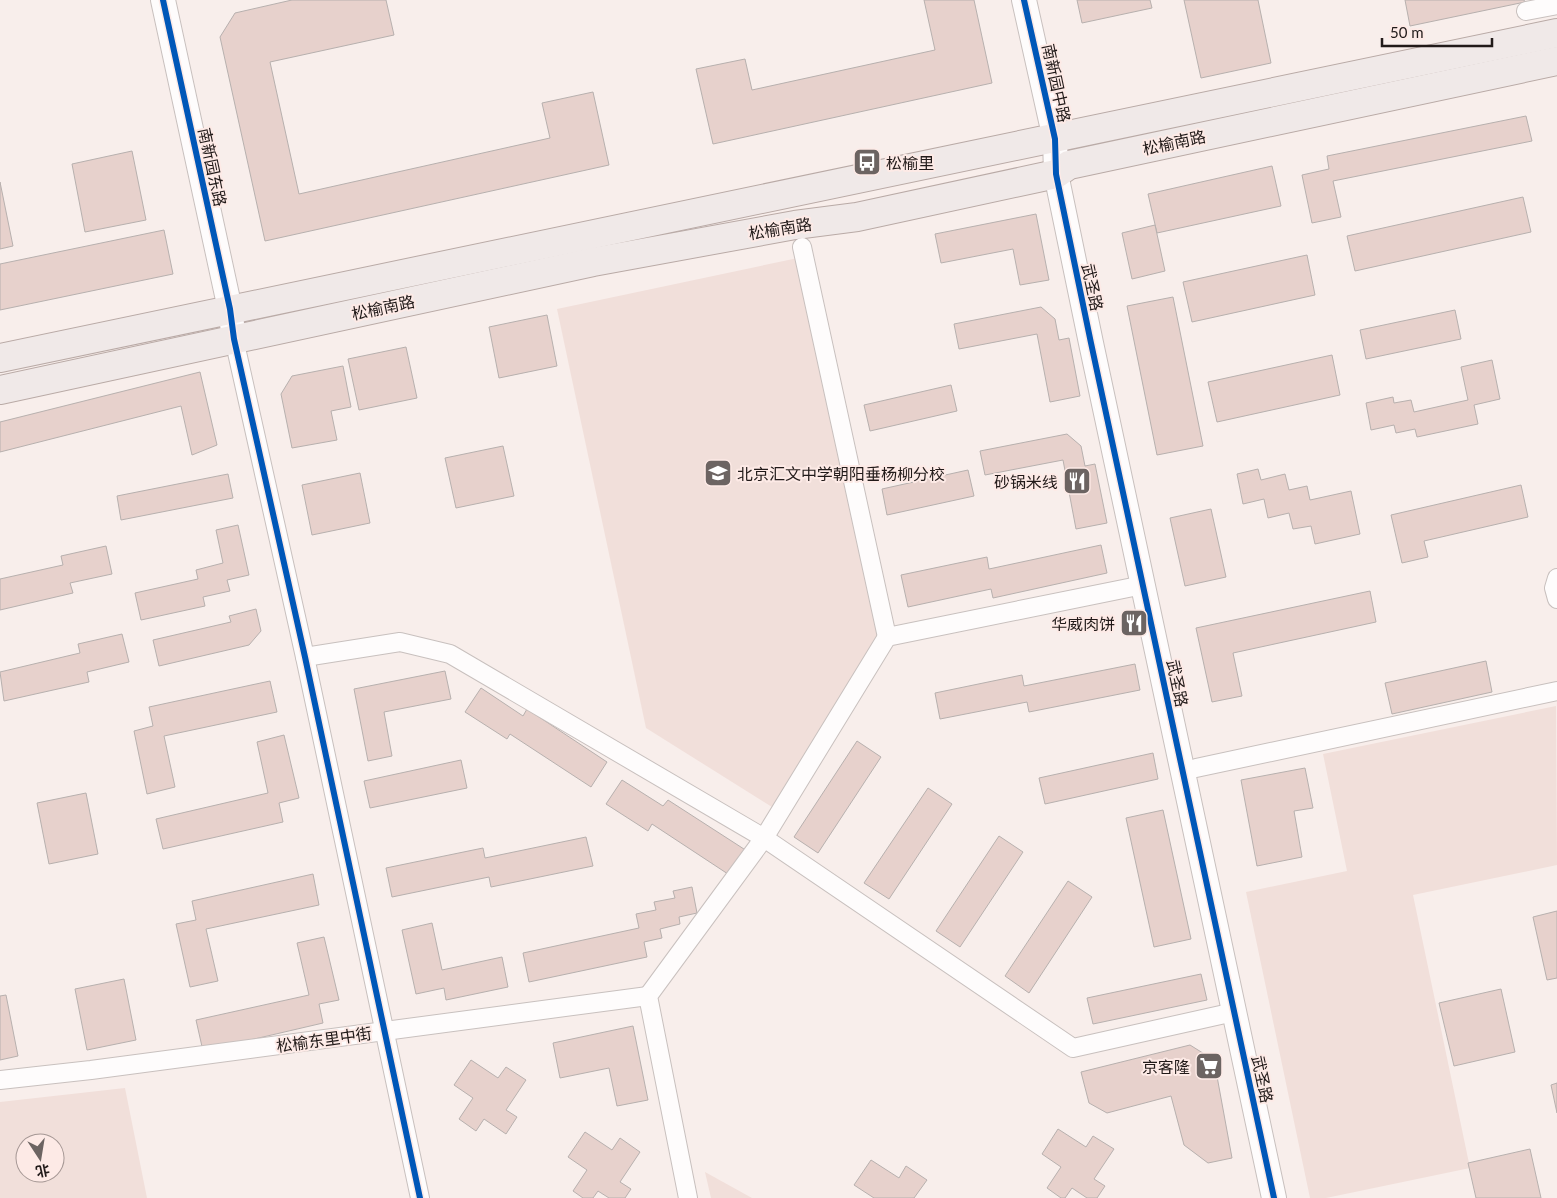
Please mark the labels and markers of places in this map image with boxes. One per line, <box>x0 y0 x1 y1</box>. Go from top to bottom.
bus stop icon: 松榆里 <box>852 147 882 177</box>
place label: 松榆里 <box>886 153 934 172</box>
school or university icon: 北京汇文中学朝阳垂杨柳分校 <box>703 458 733 488</box>
place label: 北京汇文中学朝阳垂杨柳分校 <box>737 464 945 483</box>
restaurant icon: 砂锅米线 <box>1062 466 1092 496</box>
place label: 砂锅米线 <box>994 472 1058 491</box>
restaurant icon: 华威肉饼 <box>1119 608 1149 638</box>
place label: 华威肉饼 <box>1051 614 1115 633</box>
supermarket icon: 京客隆 <box>1194 1051 1224 1081</box>
place label: 京客隆 <box>1142 1057 1190 1076</box>

